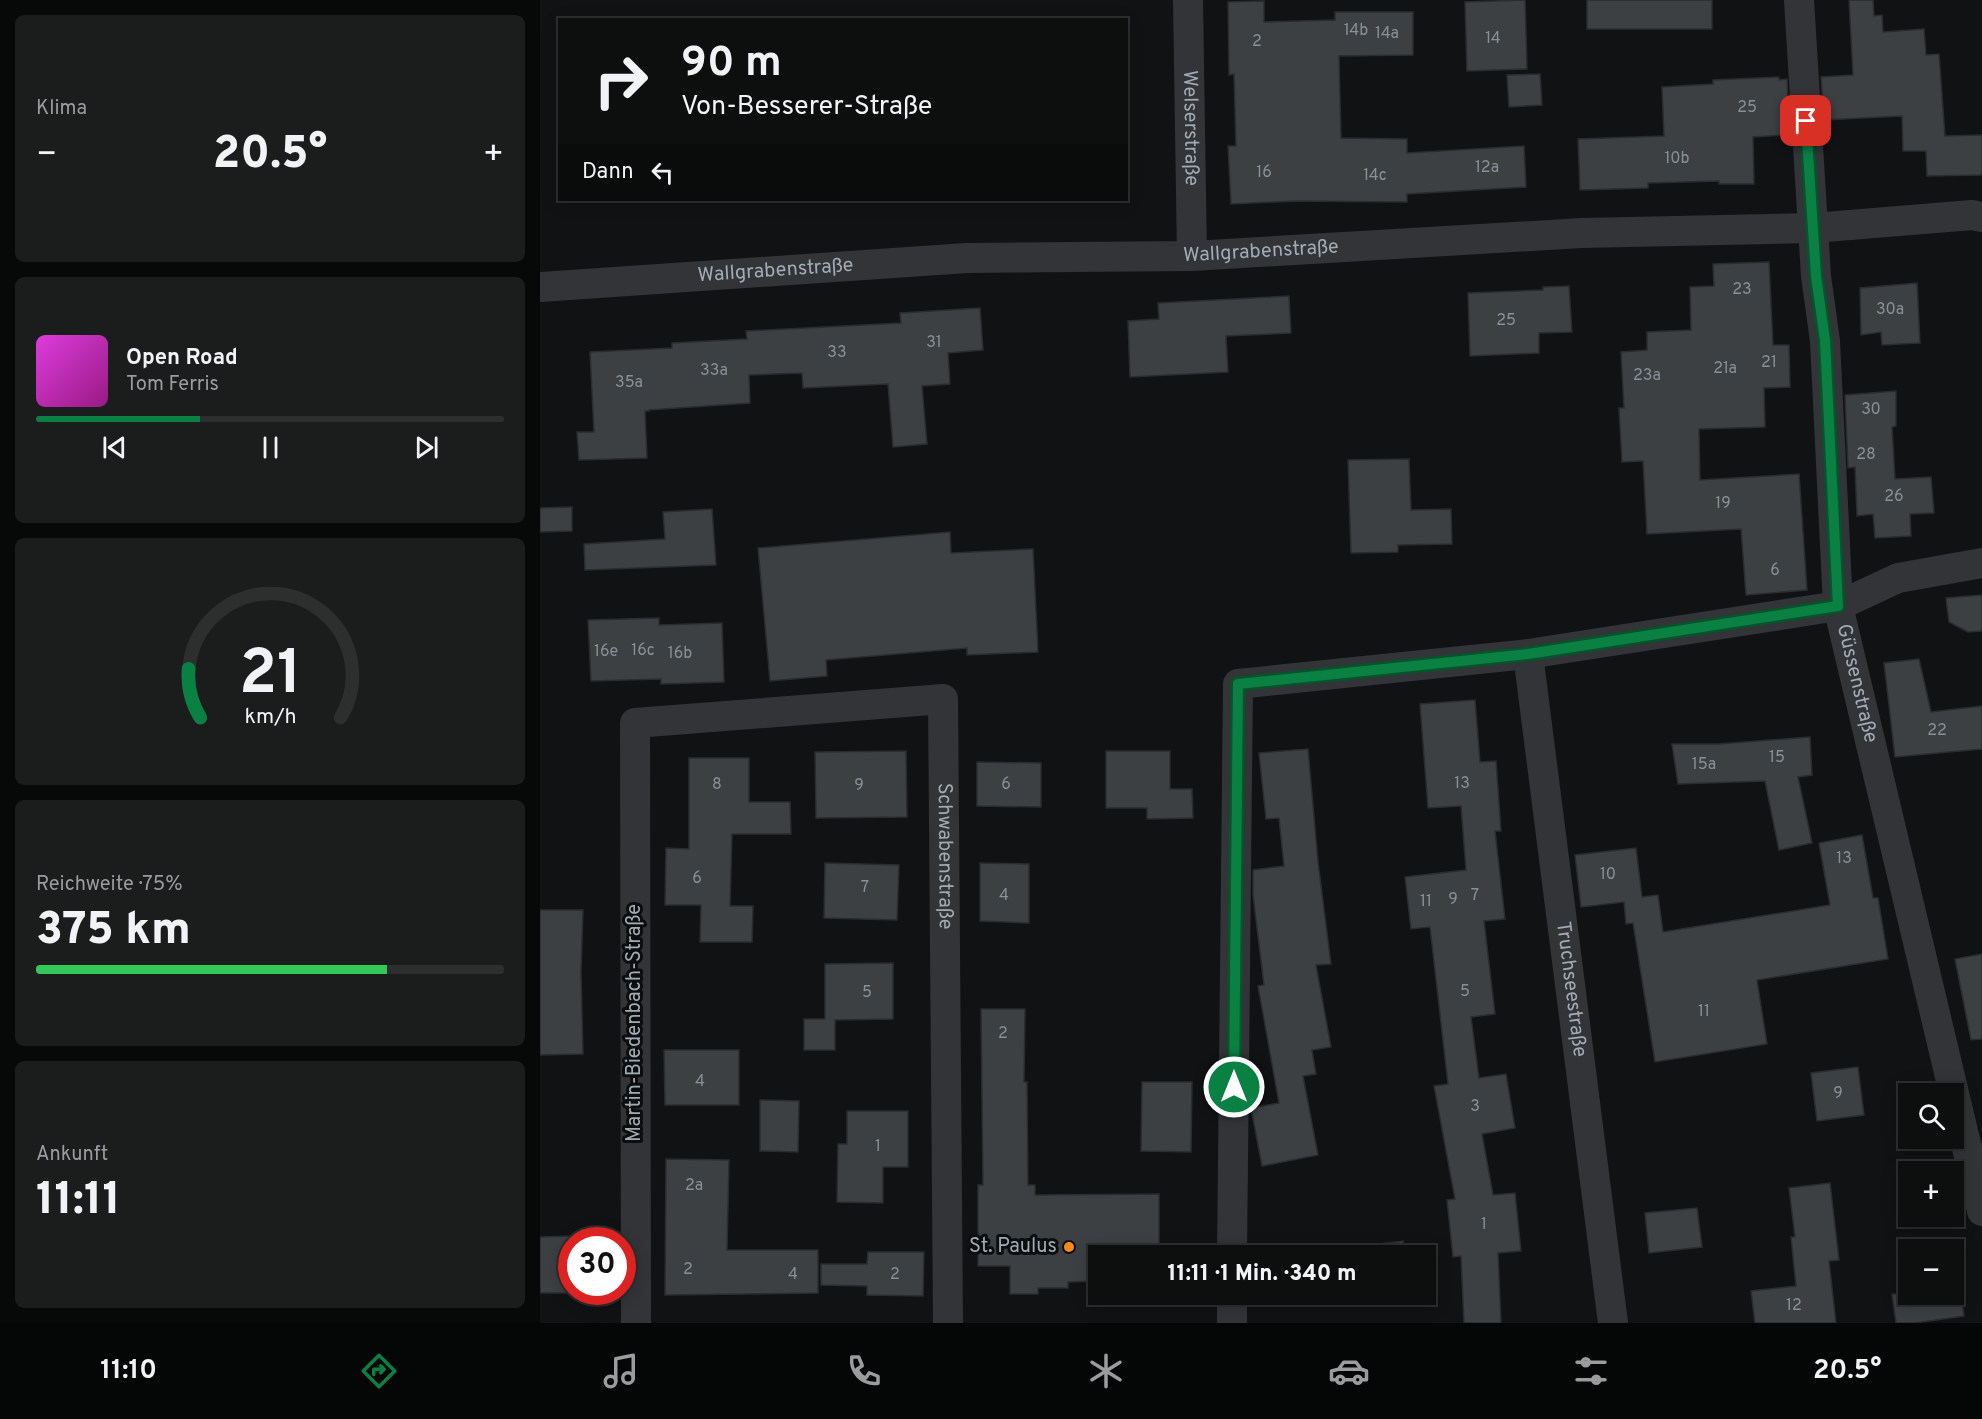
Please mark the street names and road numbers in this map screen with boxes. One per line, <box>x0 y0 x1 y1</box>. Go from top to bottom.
street label: Welserstraße <box>1176 70 1204 186</box>
street label: Wallgrabenstraße <box>1183 234 1340 269</box>
street label: Wallgrabenstraße <box>697 253 854 289</box>
street label: Güssenstraße <box>1830 621 1883 746</box>
street label: Schwabenstraße <box>931 783 958 930</box>
street label: Martin-Biedenbach-Straße <box>622 904 648 1142</box>
street label: Truchseestraße <box>1549 920 1592 1059</box>

